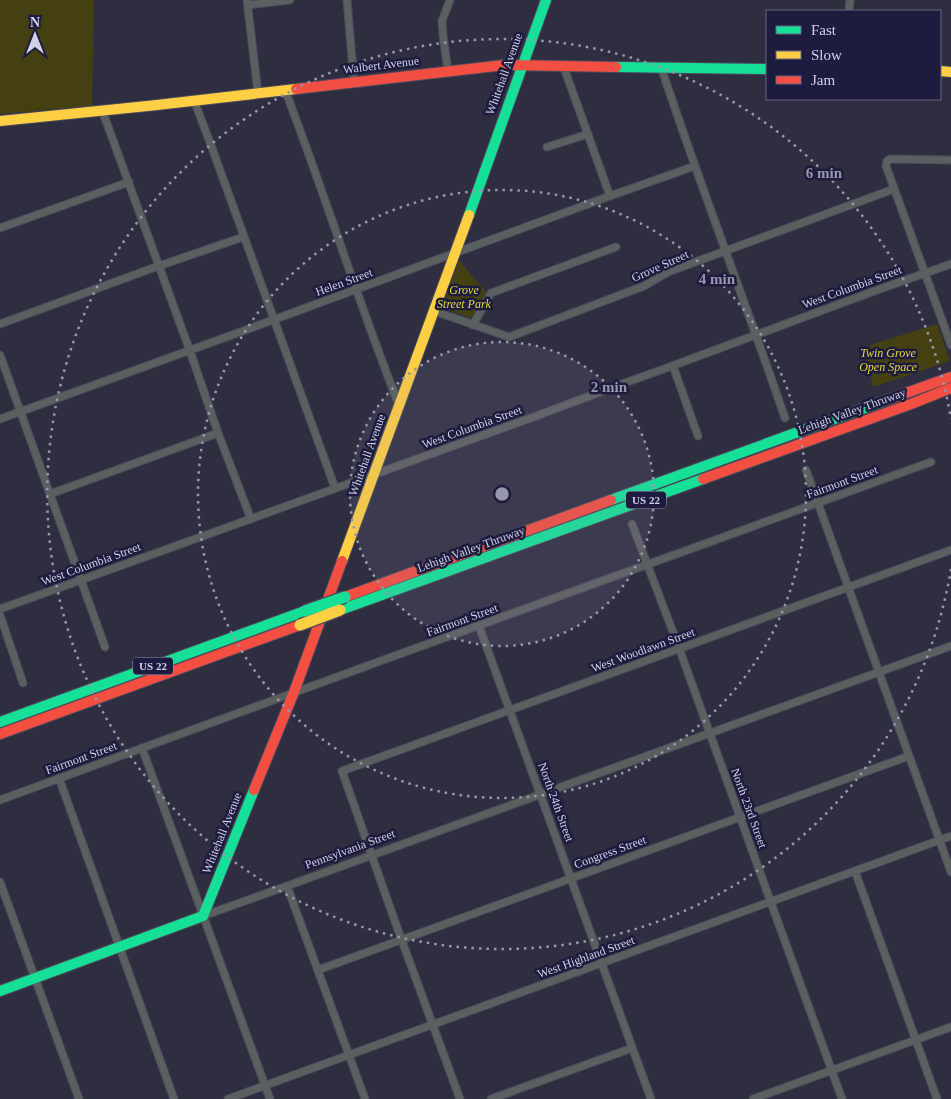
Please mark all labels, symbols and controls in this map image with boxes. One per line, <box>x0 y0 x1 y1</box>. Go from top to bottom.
north arrow <box>10 10 60 60</box>
legend <box>766 10 941 100</box>
text: N <box>30 15 40 30</box>
text: Fast <box>811 22 837 38</box>
street label: Whitehall Avenue <box>483 31 525 117</box>
text: Slow <box>811 47 842 63</box>
street label: Walbert Avenue <box>342 53 420 77</box>
text: Jam <box>811 72 835 88</box>
text: 6 min <box>806 165 843 181</box>
street label: Grove Street <box>629 247 691 285</box>
street label: West Columbia Street <box>800 262 904 312</box>
street label: Helen Street <box>314 265 375 299</box>
text: 4 min <box>699 271 736 287</box>
park label: Grove Street Park <box>437 283 492 311</box>
park label: Twin Grove Open Space <box>859 346 917 374</box>
text: 2 min <box>591 379 628 395</box>
street label: Lehigh Valley Thruway <box>796 385 908 437</box>
street label: West Columbia Street <box>420 402 524 452</box>
street label: Whitehall Avenue <box>346 412 388 498</box>
street label: Fairmont Street <box>804 462 880 501</box>
centre of rings <box>493 485 511 503</box>
road number: US 22 <box>626 492 666 508</box>
street label: Lehigh Valley Thruway <box>415 523 527 575</box>
street label: West Columbia Street <box>39 539 143 589</box>
street label: Fairmont Street <box>424 600 500 639</box>
street label: West Woodlawn Street <box>589 625 697 675</box>
road number: US 22 <box>133 658 173 674</box>
street label: Fairmont Street <box>43 738 119 777</box>
street label: North 24th Street <box>535 760 577 844</box>
street label: North 23rd Street <box>728 766 770 850</box>
street label: Whitehall Avenue <box>199 790 245 876</box>
street label: Pennsylvania Street <box>303 826 398 872</box>
street label: Congress Street <box>572 832 649 872</box>
street label: West Highland Street <box>536 933 637 981</box>

